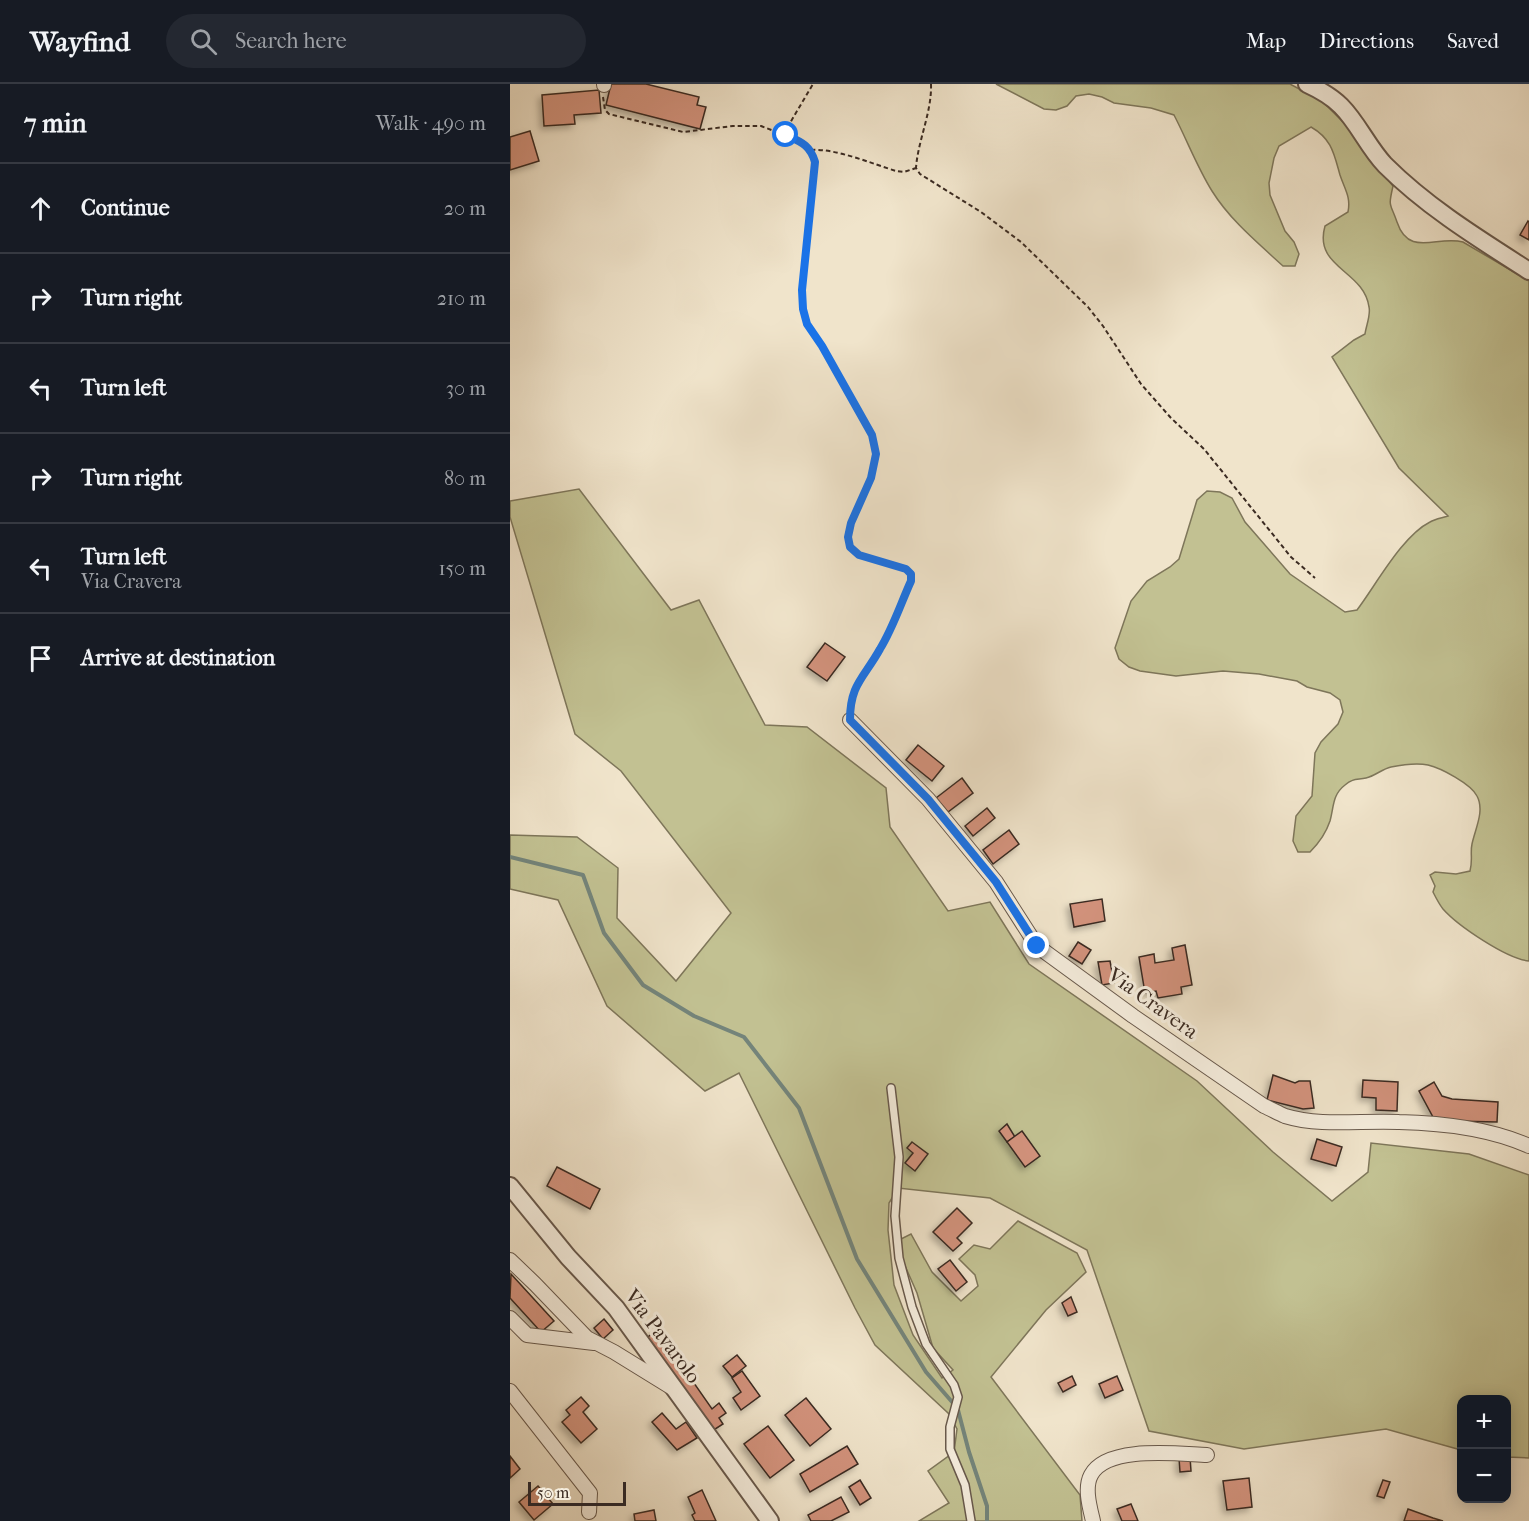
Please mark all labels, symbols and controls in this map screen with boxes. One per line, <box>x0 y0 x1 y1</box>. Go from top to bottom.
search box <box>166 14 586 68</box>
text: Wayfind <box>30 25 130 58</box>
icon: search <box>187 25 220 58</box>
text: Search here <box>235 28 347 54</box>
text: Map <box>1246 29 1286 53</box>
text: Directions <box>1319 29 1414 53</box>
text: Saved <box>1447 29 1499 53</box>
text: 7 min <box>24 108 87 139</box>
text: Walk · 490 m <box>376 112 486 135</box>
route start <box>772 121 798 147</box>
icon: ahead <box>24 192 57 225</box>
text: Continue <box>81 195 170 221</box>
text: 20 m <box>444 197 486 220</box>
icon: right <box>24 282 57 315</box>
text: Turn right <box>81 285 182 311</box>
text: 210 m <box>437 287 486 310</box>
icon: left <box>24 372 57 405</box>
text: Turn left <box>81 375 167 401</box>
text: 30 m <box>446 377 486 400</box>
icon: right <box>24 462 57 495</box>
text: Turn right <box>81 465 182 491</box>
text: 80 m <box>444 467 486 490</box>
text: Turn left <box>81 544 167 570</box>
icon: left <box>24 552 57 585</box>
text: 150 m <box>438 557 486 580</box>
text: Via Cravera <box>81 570 181 593</box>
icon: arrive <box>24 642 57 675</box>
text: Arrive at destination <box>81 645 275 671</box>
route end <box>1023 932 1049 958</box>
street label: Via Cravera <box>1102 962 1203 1044</box>
street label: Via Pavarolo <box>619 1283 706 1388</box>
map controls <box>1457 1395 1511 1503</box>
button: + <box>1457 1395 1511 1449</box>
button: − <box>1457 1449 1511 1503</box>
scale bar <box>528 1479 626 1506</box>
text: 50 m <box>537 1483 569 1502</box>

